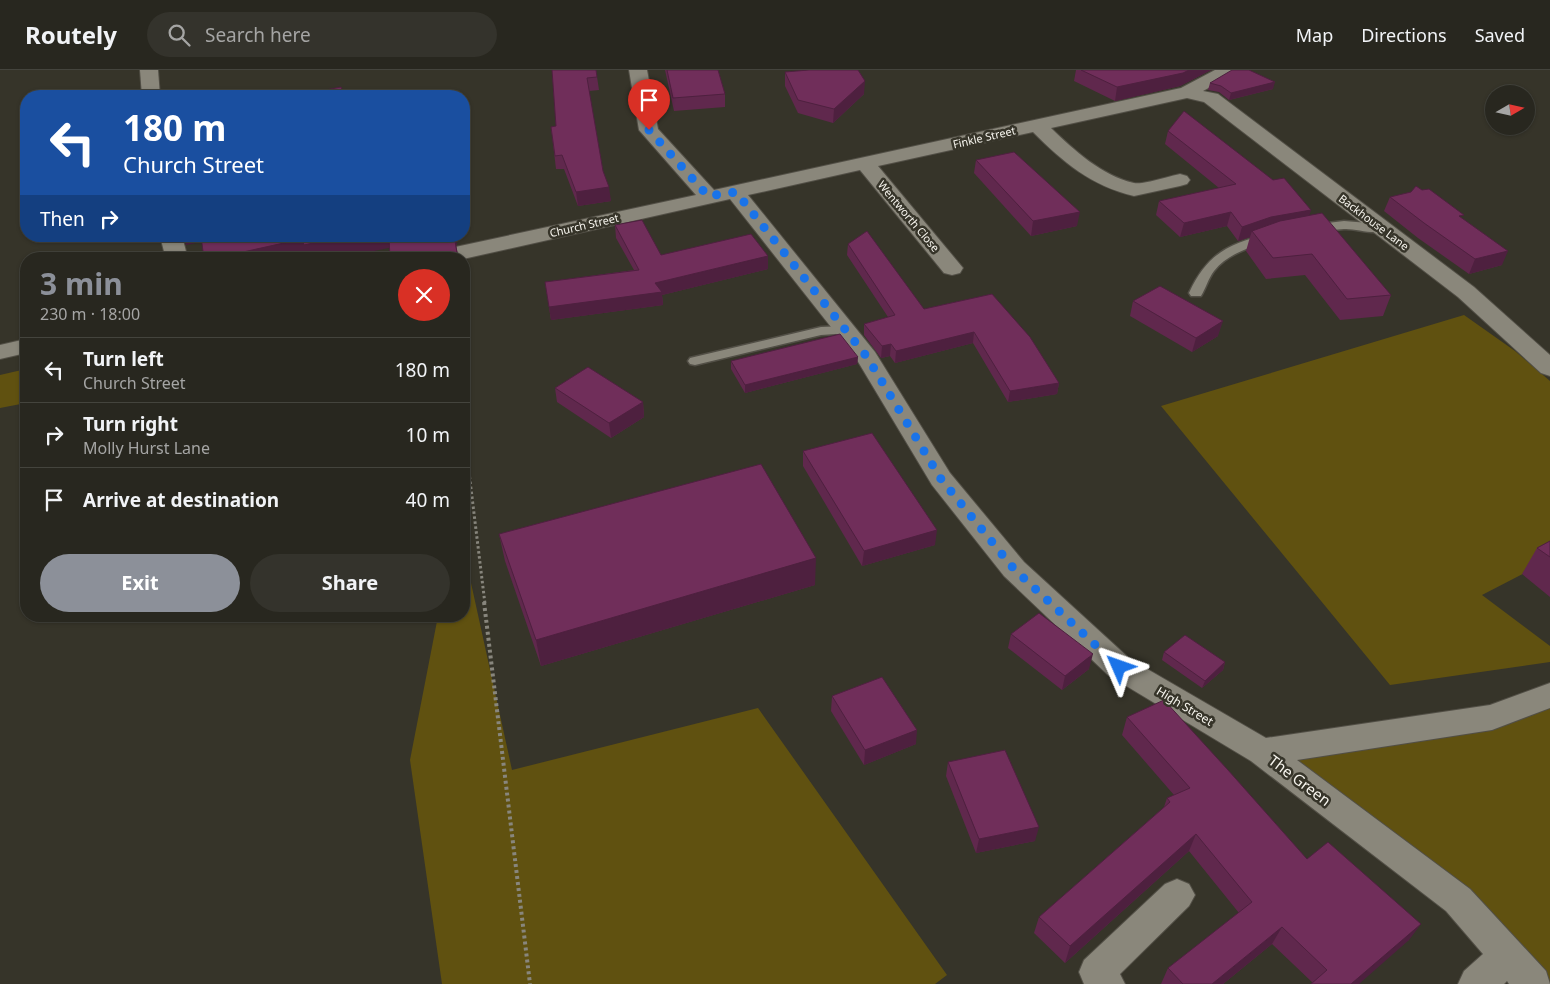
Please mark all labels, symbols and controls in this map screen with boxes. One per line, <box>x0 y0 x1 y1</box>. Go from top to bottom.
search box <box>147 12 497 57</box>
text: Routely <box>25 18 117 51</box>
icon: search <box>165 21 193 49</box>
text: Search here <box>205 22 311 48</box>
text: Map <box>1296 23 1333 47</box>
text: Directions <box>1361 23 1447 47</box>
text: Saved <box>1475 23 1525 47</box>
pin <box>628 79 670 130</box>
north arrow <box>1485 85 1535 135</box>
map controls <box>1485 85 1535 135</box>
icon: arrive <box>635 86 663 114</box>
text: 180 m <box>123 104 226 151</box>
icon: left <box>40 110 105 175</box>
street label: Finkle Street <box>951 123 1017 151</box>
text: Church Street <box>123 149 264 179</box>
street label: Wentworth Close <box>875 177 943 255</box>
street label: Backhouse Lane <box>1336 191 1412 253</box>
icon: right <box>95 205 123 233</box>
text: Then <box>40 206 85 232</box>
street label: Church Street <box>548 210 620 240</box>
text: 3 min <box>40 263 123 304</box>
button: close <box>398 269 450 321</box>
text: 230 m · 18:00 <box>40 303 140 325</box>
text: Turn left <box>83 346 164 372</box>
icon: left <box>40 356 68 384</box>
text: 180 m <box>395 357 450 383</box>
text: Church Street <box>83 372 186 394</box>
text: Turn right <box>83 411 178 437</box>
icon: right <box>40 421 68 449</box>
text: 10 m <box>406 422 450 448</box>
text: Molly Hurst Lane <box>83 437 210 459</box>
icon: arrive <box>40 486 68 514</box>
text: Arrive at destination <box>83 487 279 513</box>
text: 40 m <box>406 487 450 513</box>
button: Exit <box>40 554 240 612</box>
button: Share <box>250 554 450 612</box>
position arrow <box>1092 640 1144 692</box>
street label: High Street <box>1153 682 1217 730</box>
street label: The Green <box>1265 750 1335 810</box>

